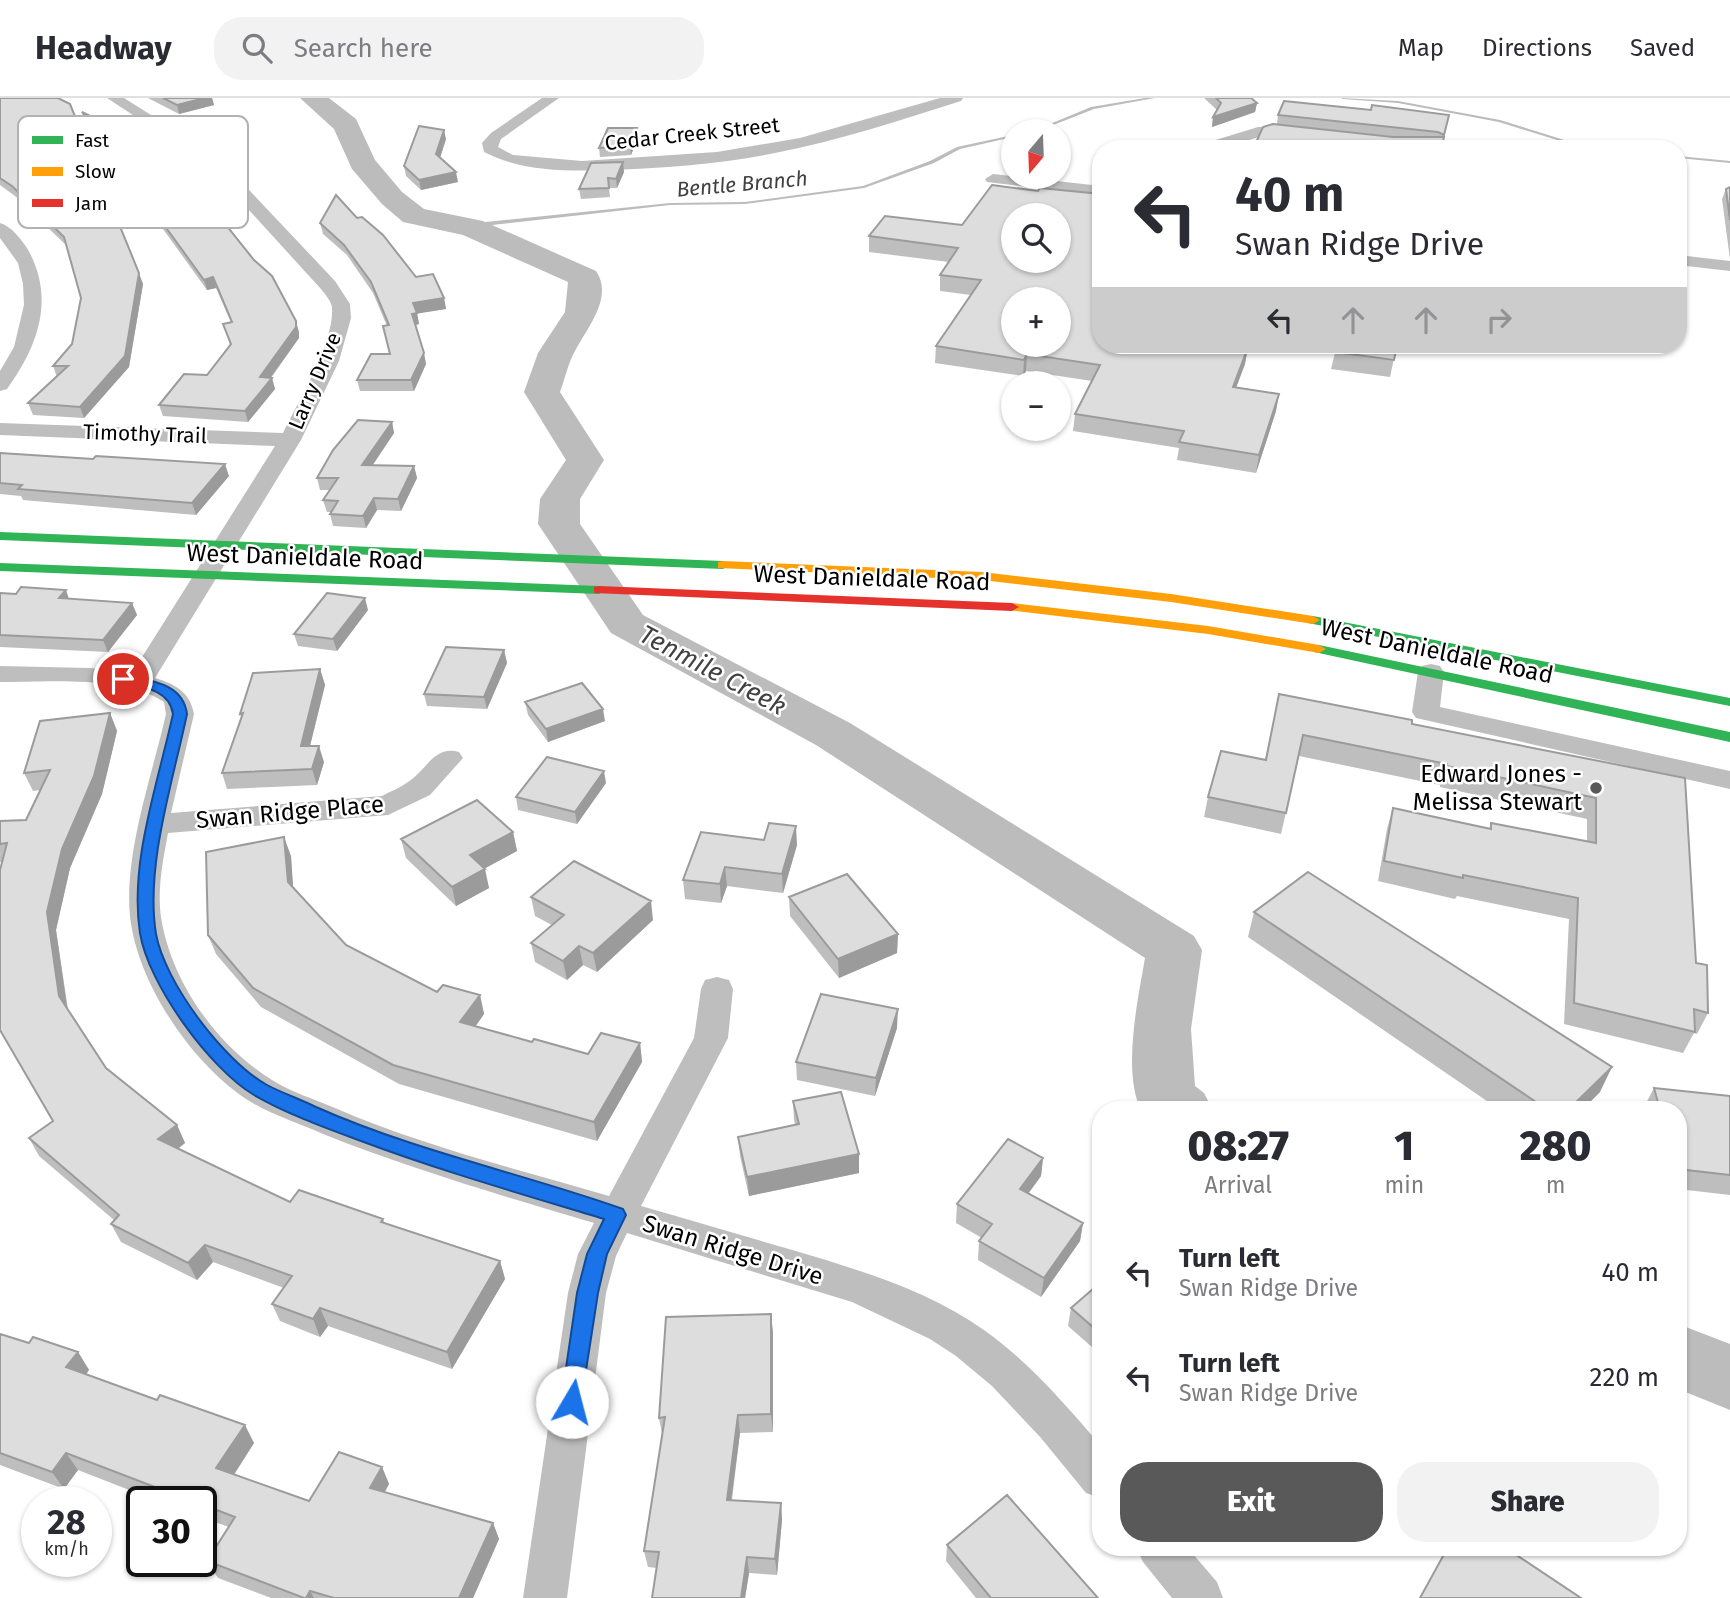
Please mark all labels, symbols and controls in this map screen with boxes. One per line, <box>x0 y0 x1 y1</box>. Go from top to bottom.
search box <box>214 17 704 80</box>
text: Headway <box>35 28 172 68</box>
icon: search <box>238 29 276 67</box>
text: Search here <box>294 33 433 64</box>
text: Map <box>1398 34 1444 62</box>
text: Directions <box>1482 34 1592 62</box>
text: Saved <box>1630 34 1695 62</box>
street label: Cedar Creek Street <box>603 112 781 156</box>
legend <box>18 116 248 228</box>
north arrow <box>1001 119 1071 189</box>
map controls <box>1001 119 1071 441</box>
text: Fast <box>75 129 109 152</box>
text: Slow <box>75 160 116 183</box>
water label: Bentle Branch <box>675 165 809 203</box>
text: 40 m <box>1235 165 1344 224</box>
icon: left <box>1120 168 1211 259</box>
text: Jam <box>75 192 107 215</box>
button: search <box>1001 203 1071 273</box>
text: Swan Ridge Drive <box>1235 225 1484 263</box>
button: + <box>1001 287 1071 357</box>
icon: left <box>1261 301 1299 339</box>
icon: ahead <box>1334 301 1372 339</box>
icon: ahead <box>1407 301 1445 339</box>
icon: right <box>1480 301 1518 339</box>
street label: Larry Drive <box>283 329 347 433</box>
button: − <box>1001 371 1071 441</box>
street label: Timothy Trail <box>83 419 207 449</box>
street label: West Danieldale Road <box>186 539 424 575</box>
street label: West Danieldale Road <box>753 560 991 596</box>
street label: West Danieldale Road <box>1318 613 1556 689</box>
water label: Tenmile Creek <box>634 619 791 722</box>
pin <box>93 649 153 709</box>
icon: arrive <box>104 660 142 698</box>
place label: Edward Jones - Melissa Stewart <box>1413 760 1582 816</box>
marker: Edward Jones - Melissa Stewart <box>1588 780 1604 796</box>
street label: Swan Ridge Place <box>195 790 385 834</box>
text: 08:27 <box>1188 1121 1289 1171</box>
text: 1 <box>1394 1121 1414 1171</box>
text: 280 <box>1520 1121 1591 1171</box>
text: Arrival <box>1205 1171 1272 1199</box>
text: min <box>1384 1171 1424 1199</box>
text: m <box>1546 1171 1565 1199</box>
street label: Swan Ridge Drive <box>640 1209 826 1291</box>
text: Turn left <box>1179 1243 1280 1274</box>
icon: left <box>1120 1254 1158 1292</box>
text: 40 m <box>1601 1257 1659 1288</box>
text: Swan Ridge Drive <box>1179 1274 1358 1302</box>
text: Turn left <box>1179 1348 1280 1379</box>
icon: left <box>1120 1359 1158 1397</box>
text: 220 m <box>1590 1362 1659 1393</box>
position arrow <box>535 1365 609 1439</box>
text: Swan Ridge Drive <box>1179 1379 1358 1407</box>
button: Exit <box>1120 1462 1383 1542</box>
button: Share <box>1397 1462 1659 1542</box>
speed limit sign: 30 <box>126 1486 217 1577</box>
text: 28 <box>47 1501 86 1543</box>
text: km/h <box>44 1538 89 1560</box>

